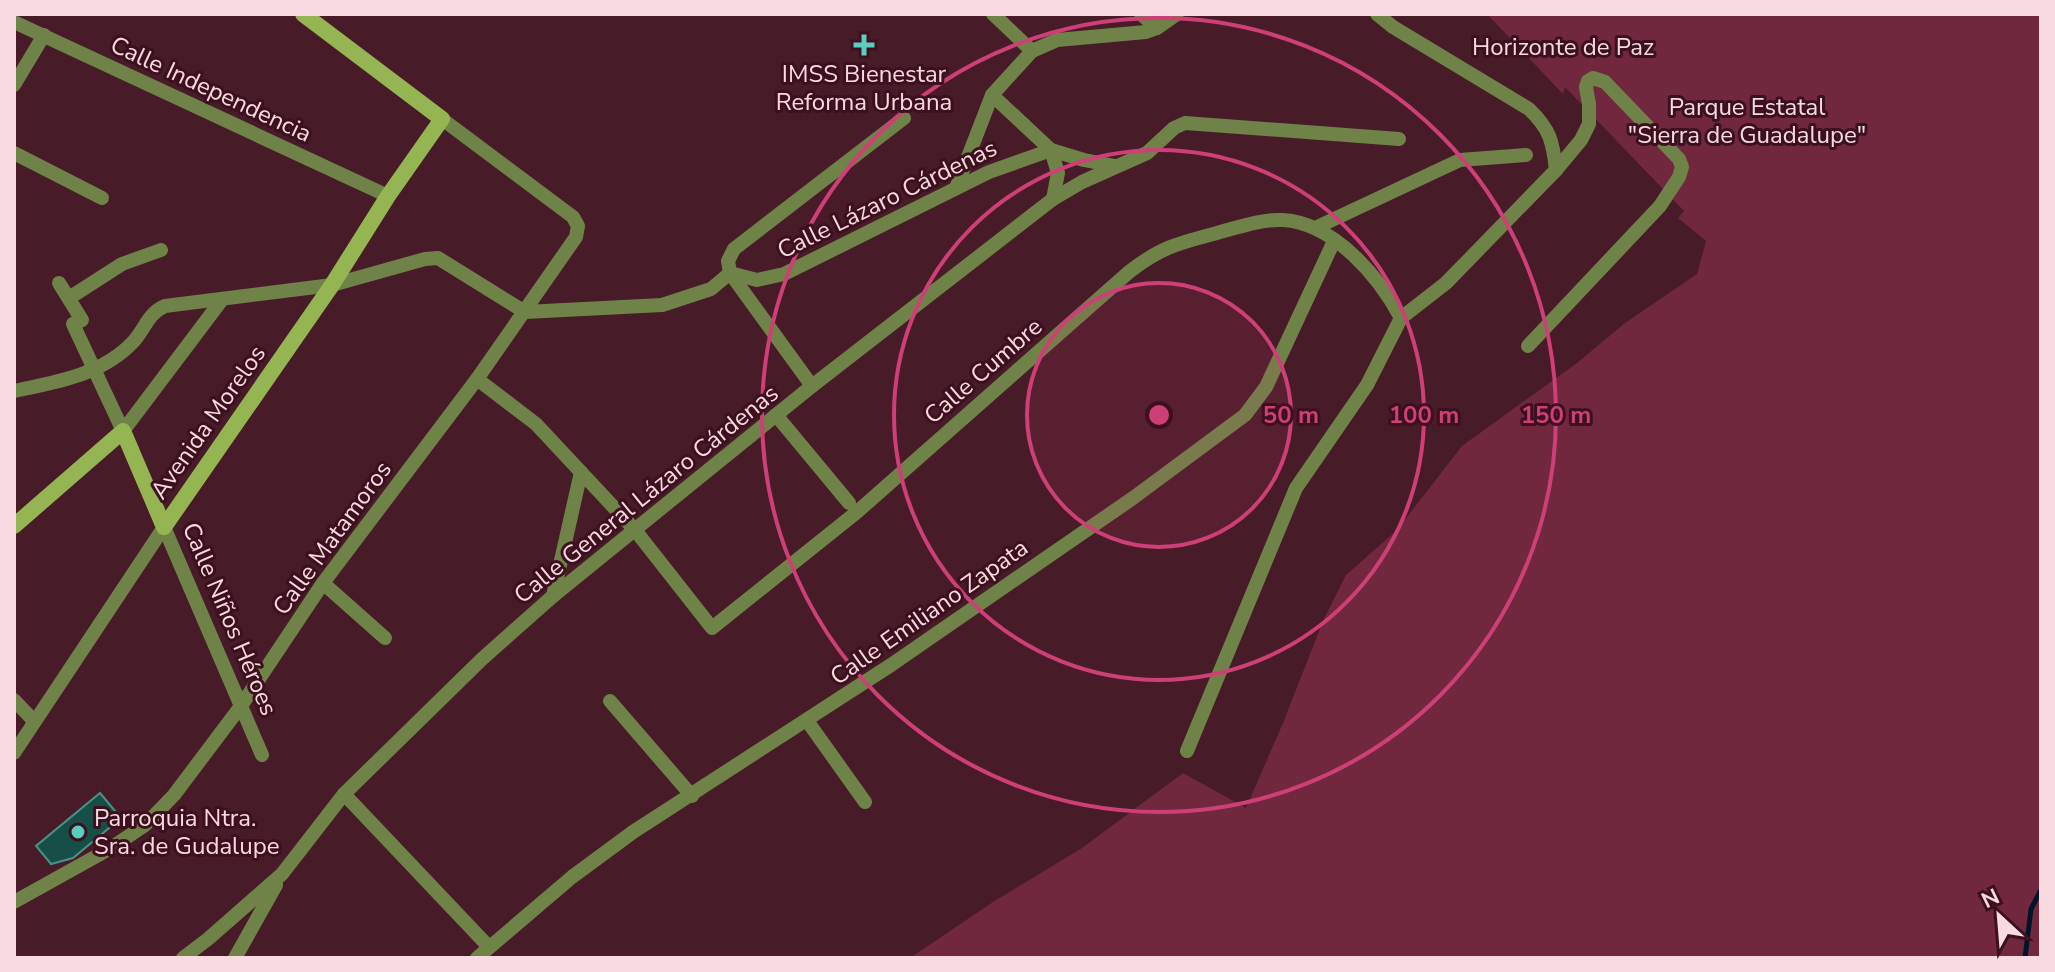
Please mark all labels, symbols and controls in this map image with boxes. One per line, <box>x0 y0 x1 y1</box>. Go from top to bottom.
street label: Calle Independencia <box>105 28 317 150</box>
park label: Horizonte de Paz <box>1472 31 1654 63</box>
marker: IMSS Bienestar Reforma Urbana <box>853 34 875 56</box>
place label: IMSS Bienestar Reforma Urbana <box>776 58 952 118</box>
park label: Parque Estatal "Sierra de Guadalupe" <box>1628 91 1866 151</box>
street label: Calle Lázaro Cárdenas <box>772 132 1002 266</box>
street label: Calle Cumbre <box>917 311 1049 431</box>
street label: Avenida Morelos <box>143 339 273 505</box>
street label: Calle General Lázaro Cárdenas <box>507 377 785 611</box>
text: 50 m <box>1263 399 1319 431</box>
text: 100 m <box>1389 399 1459 431</box>
text: 150 m <box>1521 399 1591 431</box>
centre of rings <box>1145 401 1173 429</box>
street label: Calle Matamoros <box>265 455 399 621</box>
street label: Calle Niños Héroes <box>175 518 285 720</box>
street label: Calle Emiliano Zapata <box>824 532 1034 692</box>
place label: Parroquia Ntra. Sra. de Gudalupe <box>94 802 279 862</box>
marker: Parroquia Ntra. Sra. de Gudalupe <box>69 823 87 841</box>
north arrow <box>1959 876 2039 956</box>
text: N <box>1977 882 2005 916</box>

